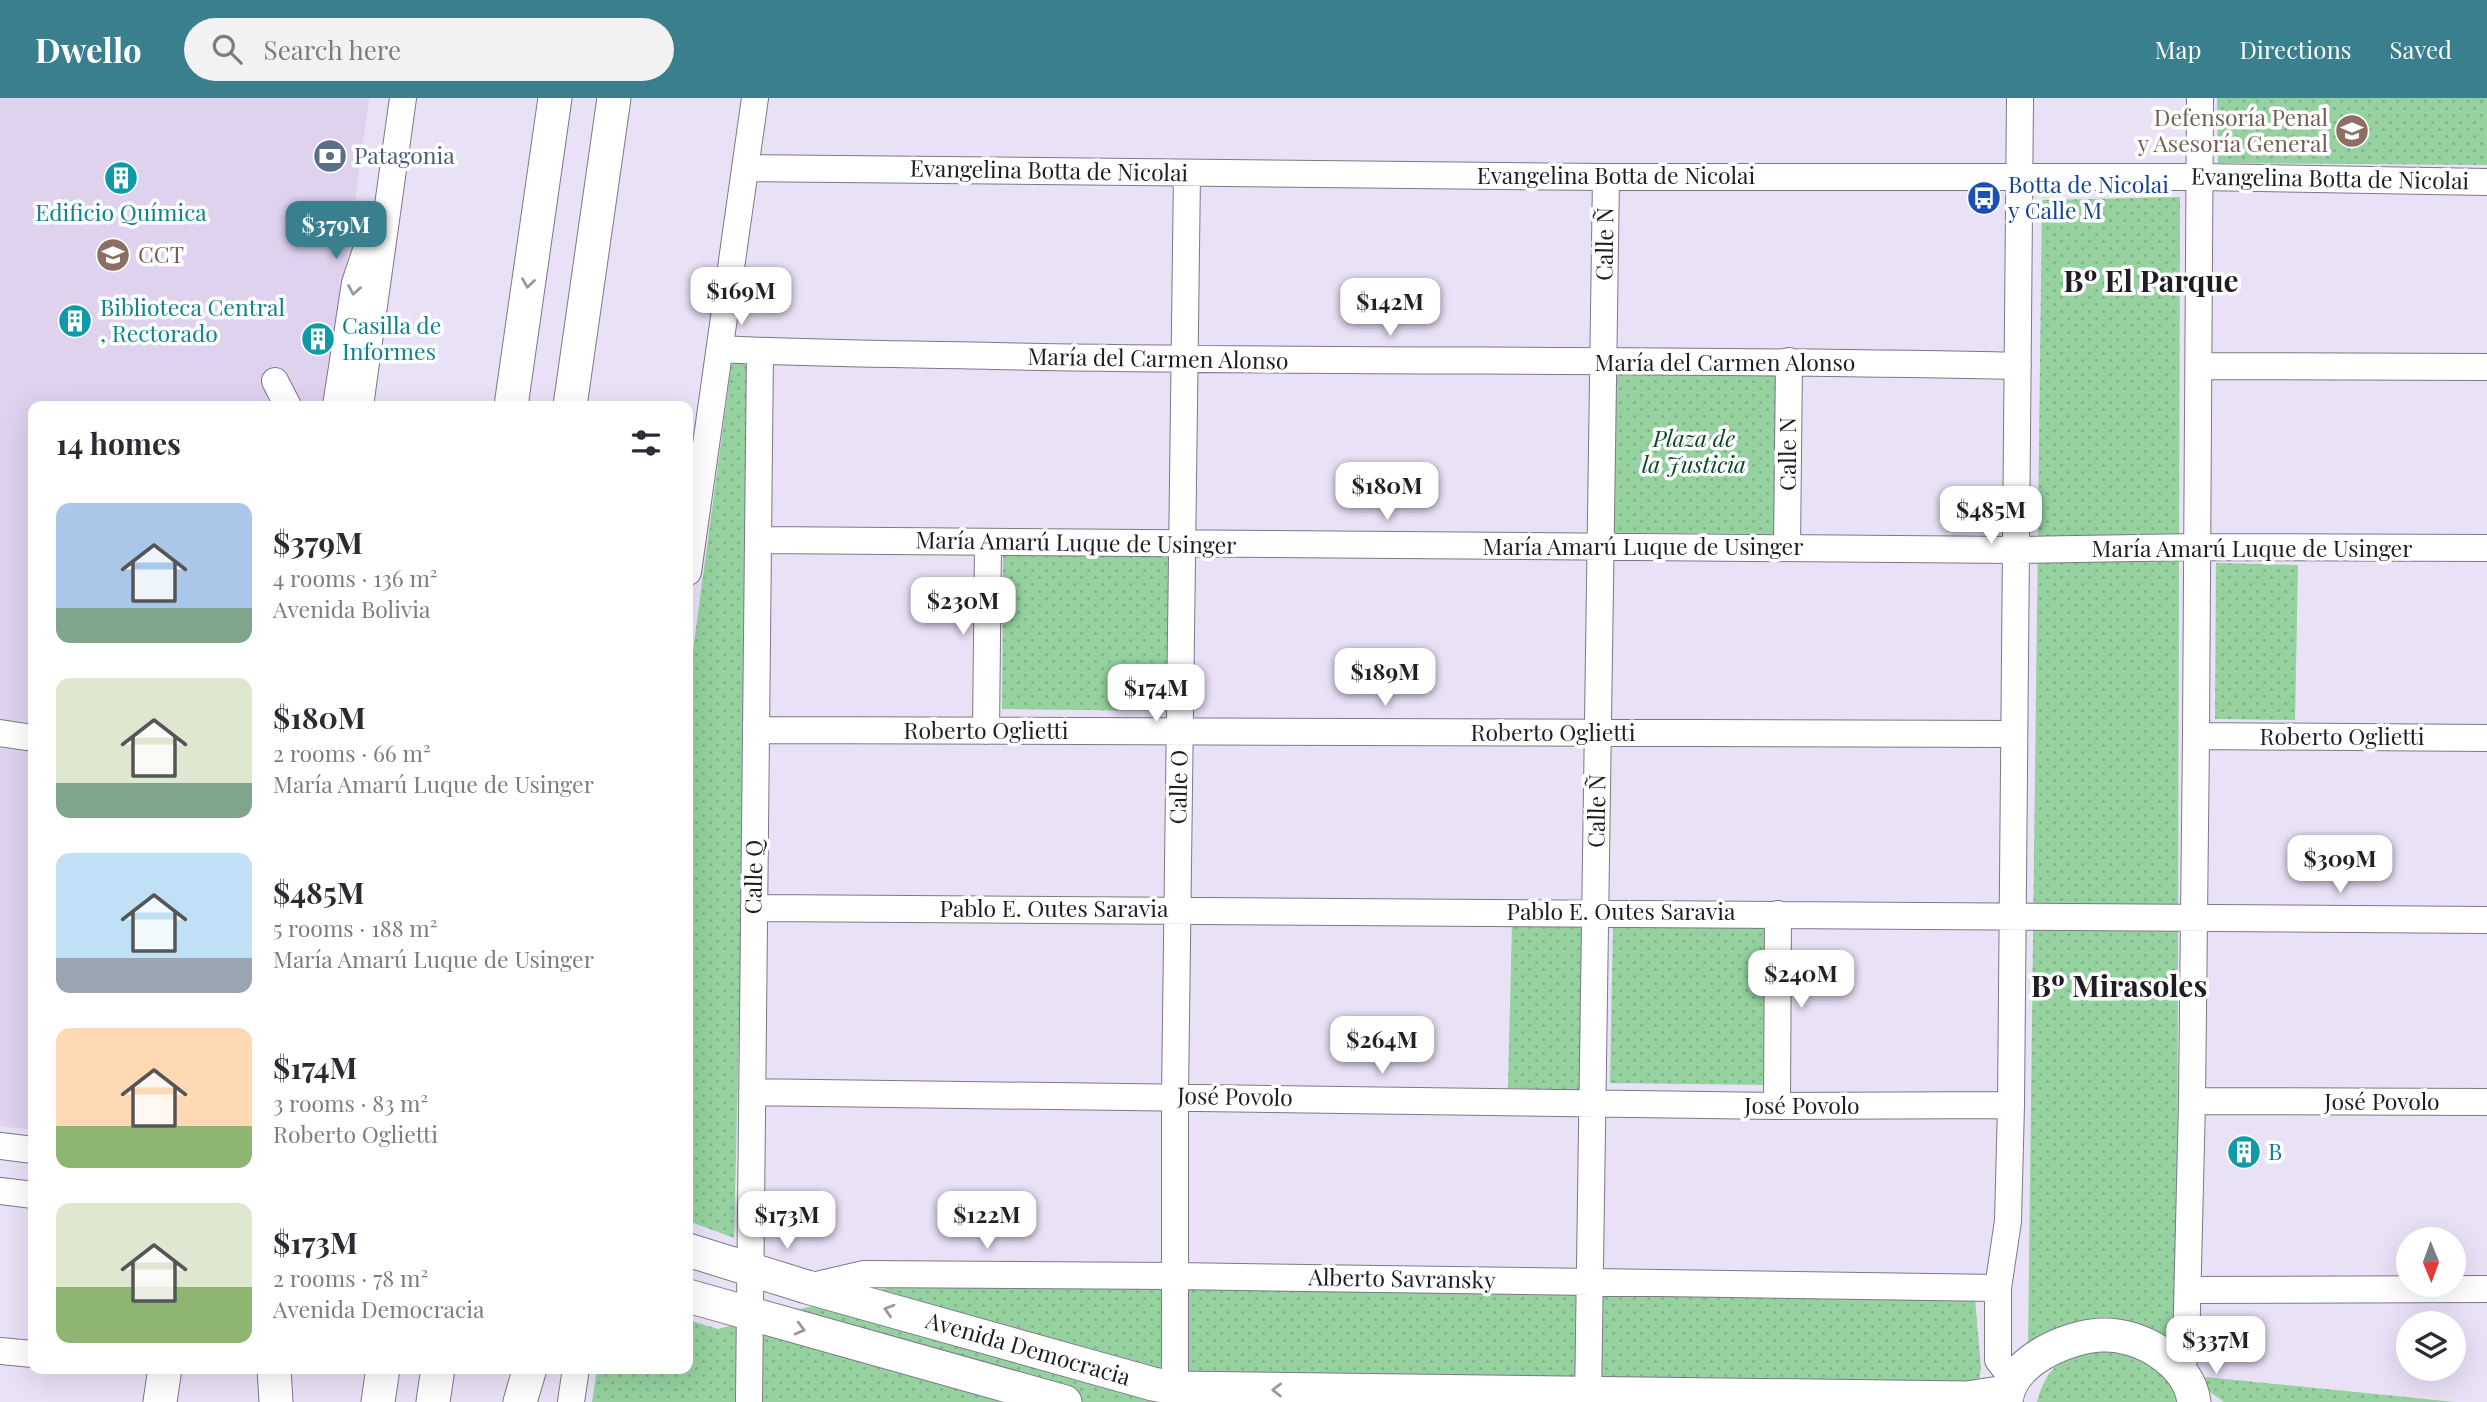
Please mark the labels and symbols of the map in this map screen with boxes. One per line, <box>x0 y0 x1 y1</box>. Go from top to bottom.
place label: Defensoría Penal y Asesoría General <box>2136 101 2328 158</box>
school or university icon: Defensoría Penal y Asesoría General <box>2333 112 2371 150</box>
bank icon: Patagonia <box>311 137 349 175</box>
place label: Patagonia <box>354 139 455 170</box>
street label: Evangelina Botta de Nicolai <box>910 152 1189 187</box>
building icon: Edificio Química <box>102 159 140 197</box>
street label: Evangelina Botta de Nicolai <box>1477 159 1756 190</box>
street label: Evangelina Botta de Nicolai <box>2191 160 2470 195</box>
place label: Botta de Nicolai y Calle M <box>2007 168 2169 225</box>
bus stop icon: Botta de Nicolai y Calle M <box>1965 179 2003 217</box>
place label: Edificio Química <box>35 196 207 227</box>
pin: $379M <box>287 202 385 261</box>
street label: Calle Ñ <box>1587 207 1620 281</box>
school or university icon: CCT <box>94 236 132 274</box>
place label: CCT <box>138 238 184 269</box>
district label: Bº El Parque <box>2063 260 2239 300</box>
pin: $169M <box>692 268 790 327</box>
one-way arrow <box>521 277 536 289</box>
pin: $142M <box>1341 278 1439 338</box>
one-way arrow <box>348 284 363 296</box>
place label: Biblioteca Central , Rectorado <box>100 291 285 348</box>
building icon: Biblioteca Central , Rectorado <box>56 302 94 340</box>
place label: Casilla de Informes <box>342 309 441 366</box>
building icon: Casilla de Informes <box>299 320 337 358</box>
street label: María del Carmen Alonso <box>1027 340 1289 375</box>
street label: María del Carmen Alonso <box>1595 346 1855 377</box>
street label: Calle N <box>1771 417 1802 491</box>
park label: Plaza de la Justicia <box>1642 422 1746 479</box>
pin: $180M <box>1338 462 1436 522</box>
pin: $485M <box>1942 486 2040 546</box>
street label: María Amarú Luque de Usinger <box>915 523 1237 560</box>
street label: María Amarú Luque de Usinger <box>1483 530 1803 561</box>
street label: María Amarú Luque de Usinger <box>2092 532 2412 563</box>
pin: $230M <box>914 578 1012 637</box>
pin: $189M <box>1336 648 1434 708</box>
pin: $174M <box>1107 664 1205 724</box>
street label: Roberto Oglietti <box>904 714 1069 745</box>
street label: Roberto Oglietti <box>1471 716 1636 747</box>
street label: Roberto Oglietti <box>2260 720 2425 751</box>
street label: Calle O <box>1161 749 1194 825</box>
street label: Calle Ñ <box>1579 774 1612 848</box>
pin: $309M <box>2291 836 2389 895</box>
street label: Calle Q <box>736 838 769 915</box>
street label: Pablo E. Outes Saravia <box>940 892 1169 923</box>
street label: Pablo E. Outes Saravia <box>1507 895 1736 926</box>
pin: $240M <box>1752 950 1850 1010</box>
district label: Bº Mirasoles <box>2031 965 2207 1005</box>
pin: $264M <box>1333 1016 1431 1076</box>
street label: José Povolo <box>1176 1079 1293 1112</box>
street label: José Povolo <box>2323 1085 2440 1116</box>
street label: José Povolo <box>1743 1089 1860 1120</box>
building icon: B <box>2225 1133 2263 1171</box>
place label: B <box>2268 1135 2282 1166</box>
pin: $173M <box>738 1192 836 1251</box>
pin: $122M <box>938 1192 1036 1251</box>
north arrow <box>2396 1227 2466 1297</box>
street label: Alberto Savransky <box>1307 1260 1496 1295</box>
street label: Avenida Democracia <box>922 1303 1135 1392</box>
one-way arrow <box>883 1304 895 1318</box>
pin: $337M <box>2167 1316 2265 1376</box>
one-way arrow <box>794 1321 806 1335</box>
one-way arrow <box>1272 1382 1283 1397</box>

